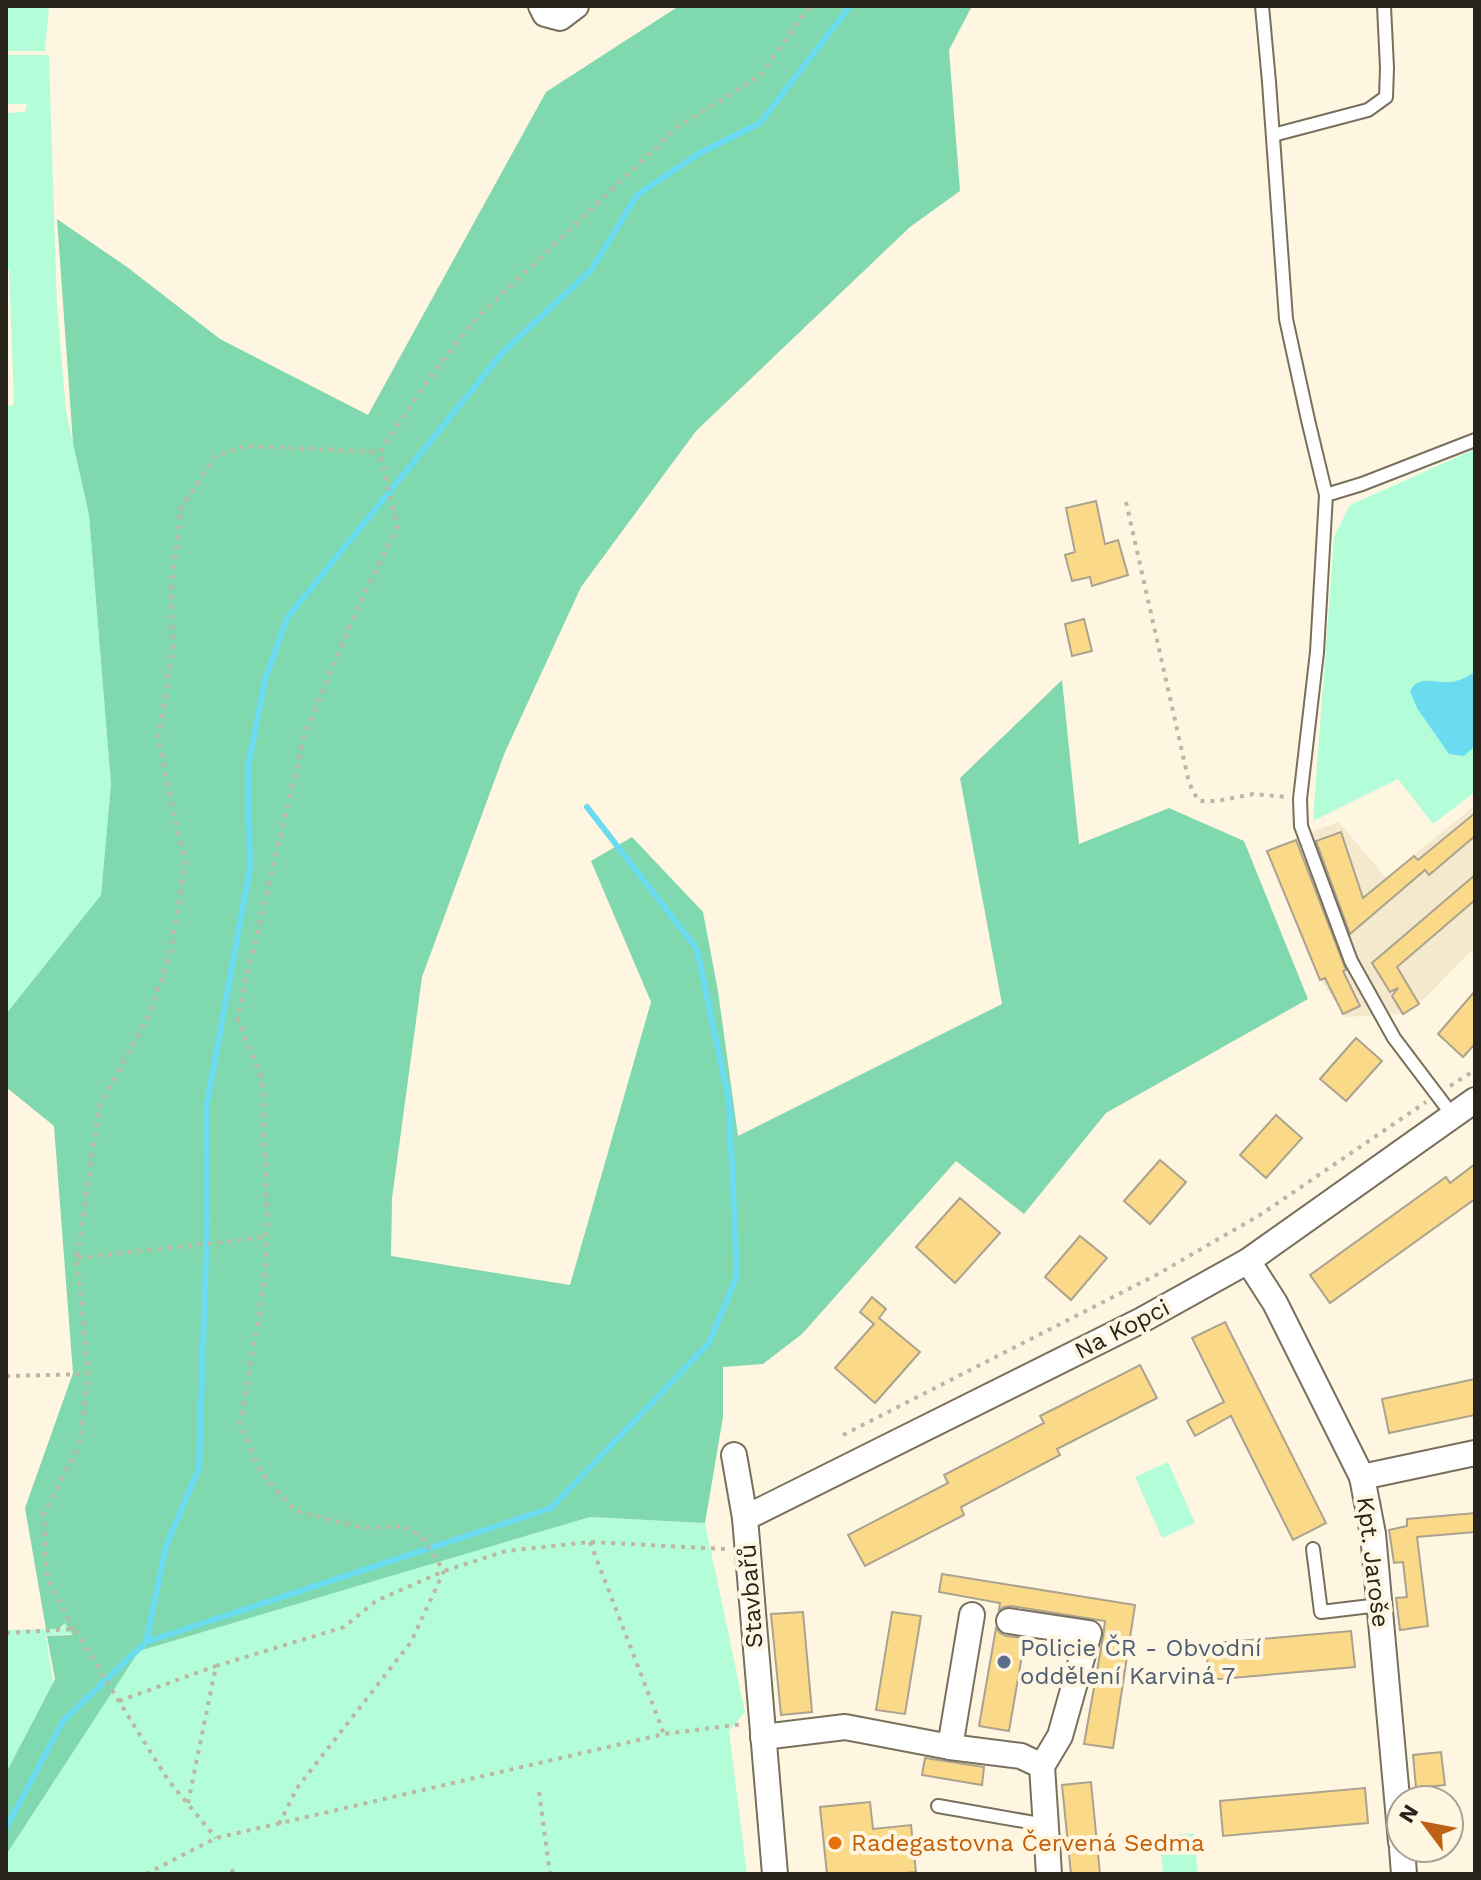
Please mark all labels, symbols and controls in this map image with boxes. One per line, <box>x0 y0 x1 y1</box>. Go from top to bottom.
street label: Na Kopci <box>1070 1293 1174 1365</box>
street label: Kpt. Jaroše <box>1351 1495 1395 1629</box>
street label: Stavbařů <box>733 1543 769 1649</box>
place label: Policie ČR - Obvodní oddělení Karviná 7 <box>1020 1634 1262 1690</box>
marker: Policie ČR - Obvodní oddělení Karviná 7 <box>995 1653 1013 1671</box>
north arrow <box>1385 1784 1465 1864</box>
text: N <box>1394 1800 1423 1827</box>
place label: Radegastovna Červená Sedma <box>851 1829 1205 1857</box>
marker: Radegastovna Červená Sedma <box>826 1834 844 1852</box>

